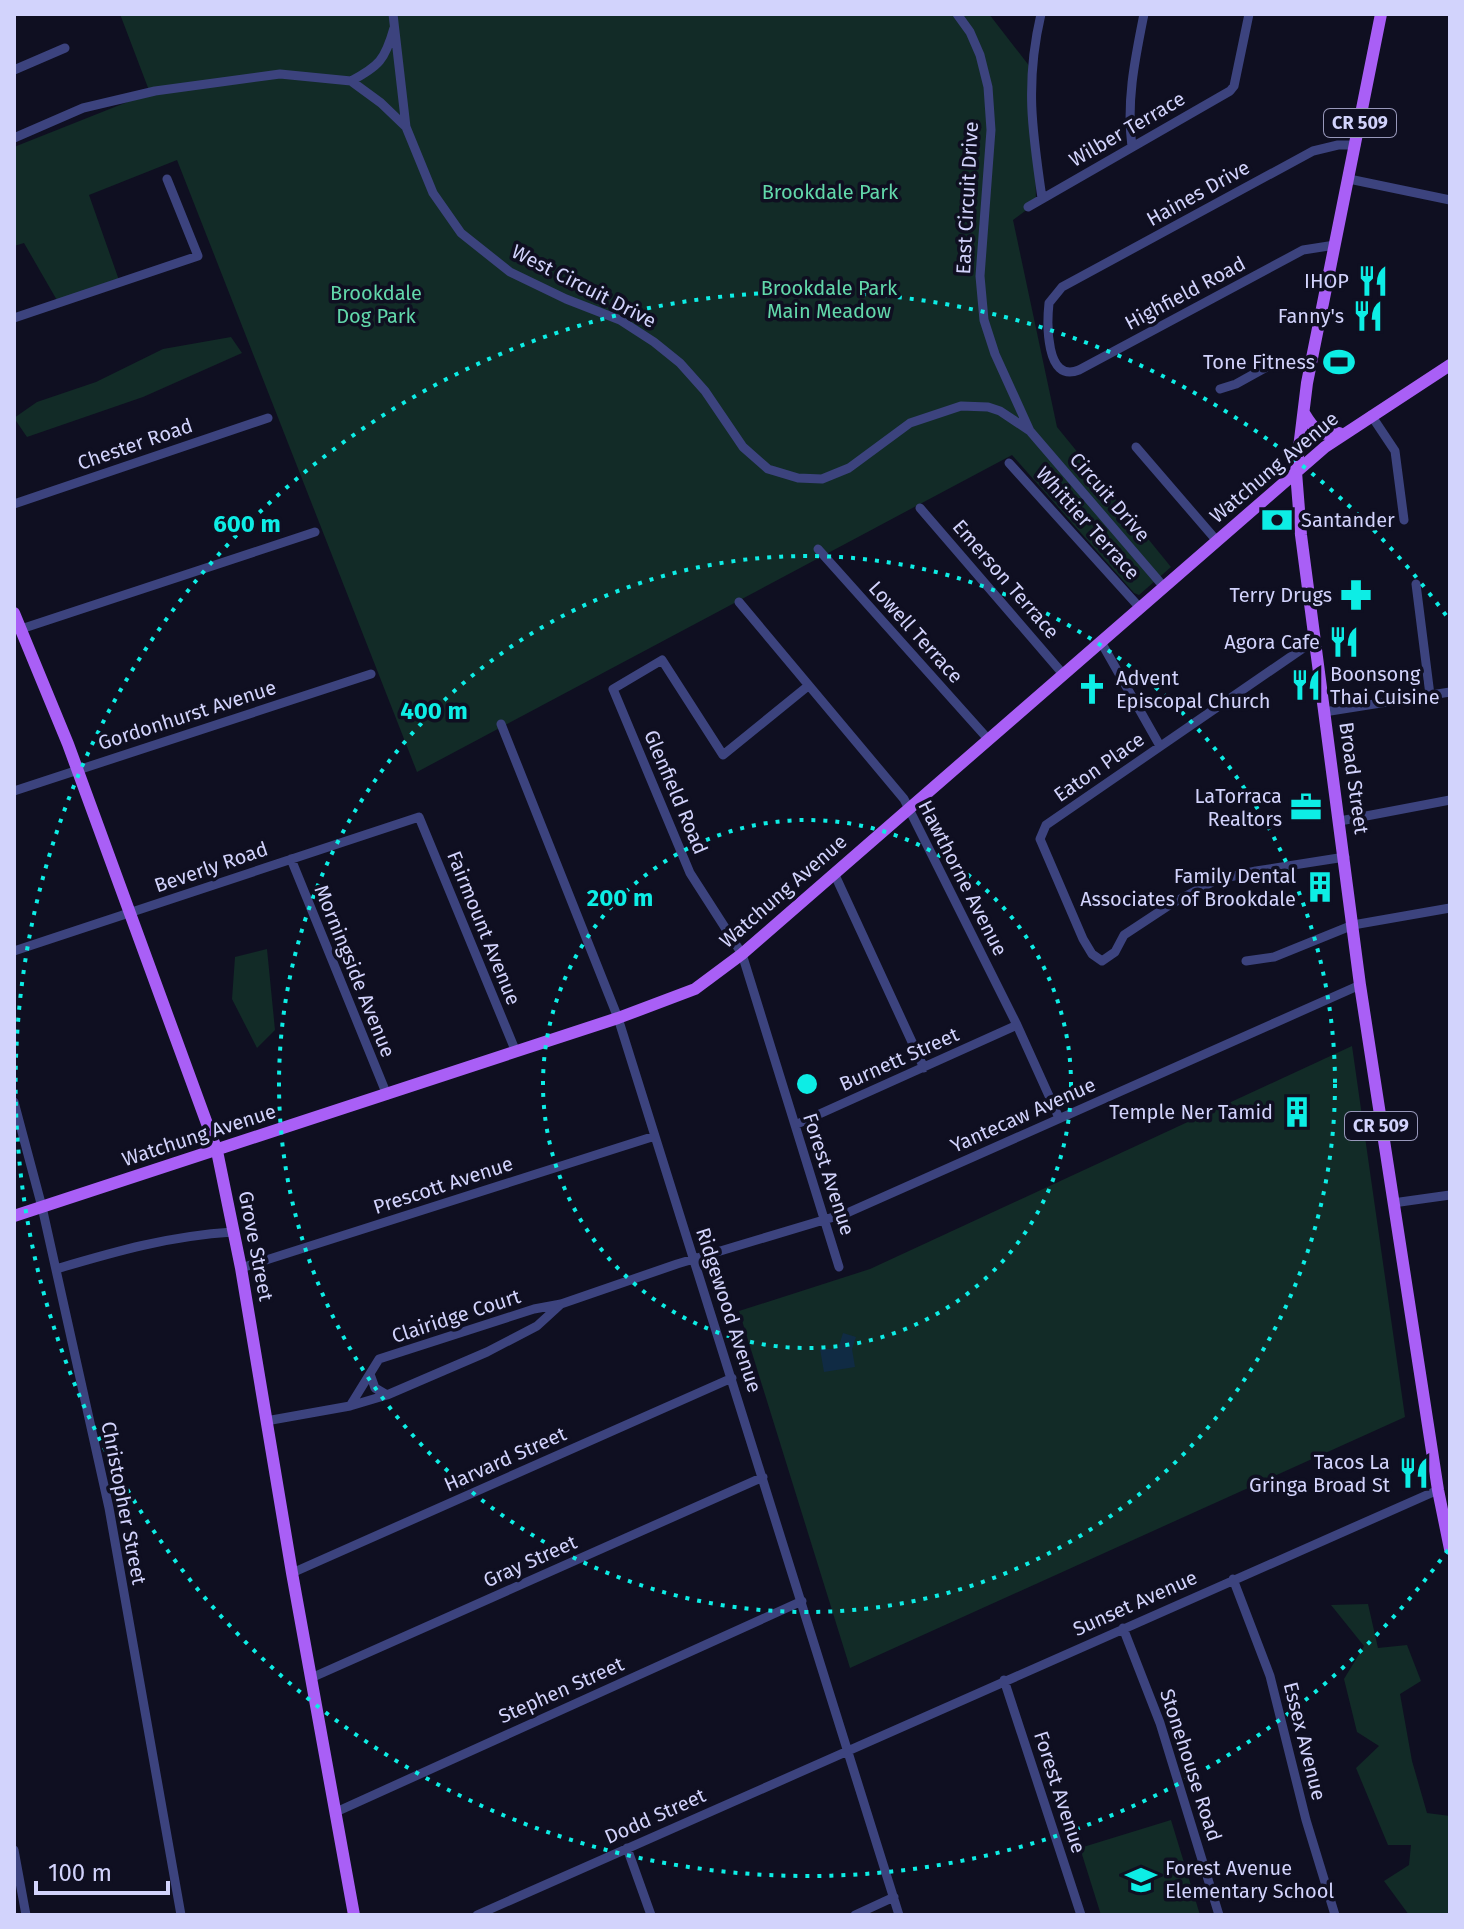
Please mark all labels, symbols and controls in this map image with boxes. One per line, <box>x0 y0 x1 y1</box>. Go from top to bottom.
street label: Wilber Terrace <box>1065 86 1189 172</box>
road number: CR 509 <box>1324 109 1396 137</box>
street label: East Circuit Drive <box>951 121 983 275</box>
street label: Haines Drive <box>1142 155 1254 231</box>
park label: Brookdale Park <box>762 180 899 204</box>
street label: West Circuit Drive <box>508 239 660 333</box>
street label: Highfield Road <box>1121 251 1249 335</box>
restaurant icon: IHOP <box>1356 264 1390 298</box>
place label: IHOP <box>1304 269 1349 293</box>
park label: Brookdale Park Main Meadow <box>761 276 898 323</box>
park label: Brookdale Dog Park <box>330 281 422 328</box>
restaurant icon: Fanny's <box>1351 299 1385 333</box>
place label: Fanny's <box>1278 304 1344 328</box>
sports icon: Tone Fitness <box>1322 345 1356 379</box>
place label: Tone Fitness <box>1203 350 1315 374</box>
street label: Watchung Avenue <box>1205 406 1343 528</box>
street label: Chester Road <box>74 413 196 475</box>
street label: Circuit Drive <box>1065 448 1155 546</box>
street label: Whittier Terrace <box>1031 462 1145 584</box>
bank icon: Santander <box>1260 503 1294 537</box>
place label: Santander <box>1301 508 1395 532</box>
text: 600 m <box>213 510 281 538</box>
street label: Emerson Terrace <box>948 515 1064 643</box>
street label: Lowell Terrace <box>864 576 968 688</box>
pharmacy icon: Terry Drugs <box>1339 578 1373 612</box>
place label: Terry Drugs <box>1229 583 1332 607</box>
restaurant icon: Agora Cafe <box>1327 625 1361 659</box>
place label: Agora Cafe <box>1224 630 1320 654</box>
place label: Boonsong Thai Cuisine <box>1330 662 1440 709</box>
place label: Advent Episcopal Church <box>1116 666 1270 713</box>
restaurant icon: Boonsong Thai Cuisine <box>1289 668 1323 702</box>
church icon: Advent Episcopal Church <box>1075 672 1109 706</box>
street label: Gordonhurst Avenue <box>95 675 279 755</box>
text: 400 m <box>400 697 468 725</box>
street label: Broad Street <box>1334 720 1374 836</box>
street label: Glenfield Road <box>639 726 713 858</box>
street label: Eaton Place <box>1049 727 1149 807</box>
place label: LaTorraca Realtors <box>1195 784 1282 831</box>
office icon: LaTorraca Realtors <box>1289 790 1323 824</box>
street label: Hawthorne Avenue <box>913 796 1013 960</box>
street label: Watchung Avenue <box>715 829 851 953</box>
street label: Beverly Road <box>151 836 271 898</box>
street label: Fairmount Avenue <box>442 847 526 1009</box>
place label: Family Dental Associates of Brookdale <box>1080 864 1296 911</box>
building icon: Family Dental Associates of Brookdale <box>1303 870 1337 904</box>
street label: Morningside Avenue <box>309 881 401 1061</box>
text: 200 m <box>587 884 653 912</box>
street label: Burnett Street <box>836 1022 963 1096</box>
centre of rings <box>793 1070 821 1098</box>
street label: Yantecaw Avenue <box>947 1072 1099 1158</box>
building icon: Temple Ner Tamid <box>1280 1095 1314 1129</box>
street label: Watchung Avenue <box>119 1099 279 1171</box>
place label: Temple Ner Tamid <box>1109 1100 1273 1124</box>
street label: Forest Avenue <box>798 1110 860 1238</box>
road number: CR 509 <box>1345 1112 1417 1140</box>
street label: Prescott Avenue <box>370 1151 516 1219</box>
street label: Grove Street <box>234 1189 279 1304</box>
street label: Ridgewood Avenue <box>691 1224 767 1396</box>
street label: Clairidge Court <box>389 1284 524 1348</box>
street label: Christopher Street <box>96 1419 152 1587</box>
street label: Harvard Street <box>440 1421 571 1497</box>
place label: Tacos La Gringa Broad St <box>1249 1450 1391 1497</box>
restaurant icon: Tacos La Gringa Broad St <box>1397 1456 1431 1490</box>
street label: Gray Street <box>480 1529 581 1592</box>
street label: Sunset Avenue <box>1069 1565 1201 1641</box>
street label: Stephen Street <box>495 1651 628 1728</box>
street label: Essex Avenue <box>1279 1679 1331 1803</box>
street label: Stonehouse Road <box>1155 1686 1227 1844</box>
street label: Forest Avenue <box>1029 1728 1091 1856</box>
street label: Dodd Street <box>601 1783 710 1849</box>
scale bar <box>36 1845 168 1895</box>
place label: Forest Avenue Elementary School <box>1165 1856 1334 1903</box>
text: 100 m <box>48 1859 112 1887</box>
school or university icon: Forest Avenue Elementary School <box>1124 1863 1158 1897</box>

